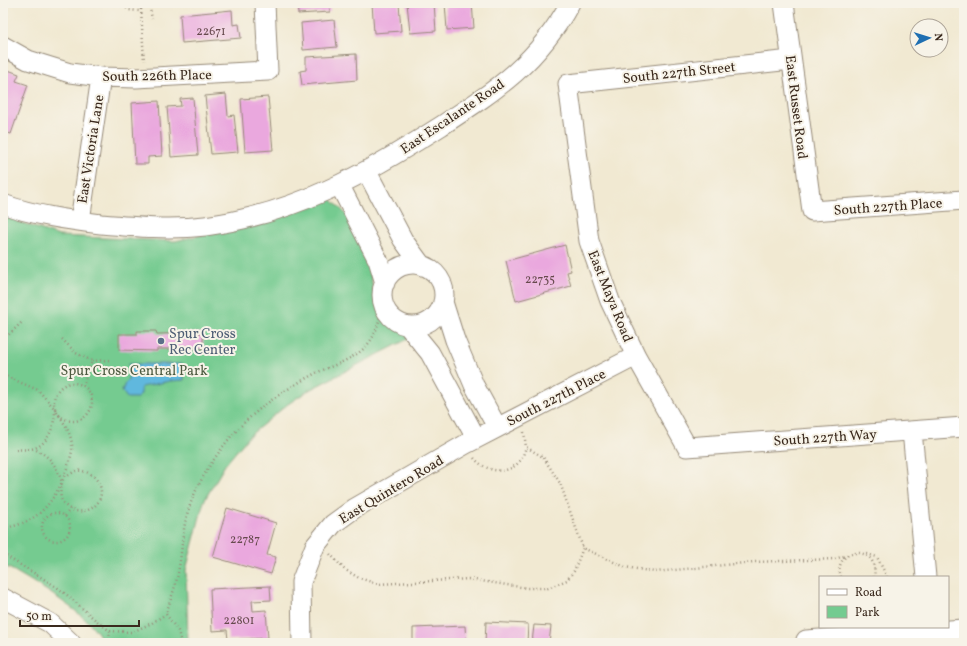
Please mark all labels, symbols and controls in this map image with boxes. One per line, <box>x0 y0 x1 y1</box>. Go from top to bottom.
north arrow <box>909 18 949 58</box>
house number: 22671 <box>196 24 226 40</box>
text: N <box>930 33 945 42</box>
street label: East Russet Road <box>780 54 811 160</box>
street label: South 227th Street <box>622 58 737 89</box>
street label: South 226th Place <box>102 66 212 87</box>
street label: East Escalante Road <box>397 75 509 159</box>
street label: East Victoria Lane <box>73 93 110 205</box>
street label: South 227th Place <box>833 194 943 221</box>
street label: East Maya Road <box>583 248 637 345</box>
house number: 22735 <box>525 272 555 288</box>
place label: Spur Cross Rec Center <box>169 325 236 360</box>
marker: Spur Cross Rec Center <box>156 336 166 346</box>
park label: Spur Cross Central Park <box>60 362 208 381</box>
street label: South 227th Place <box>504 365 610 432</box>
street label: South 227th Way <box>773 425 878 452</box>
street label: East Quintero Road <box>336 451 448 529</box>
house number: 22787 <box>230 532 260 548</box>
legend <box>819 576 949 628</box>
text: Road <box>855 585 882 601</box>
scale bar <box>20 602 139 628</box>
text: Park <box>855 605 880 621</box>
text: 50 m <box>26 609 52 625</box>
house number: 22801 <box>224 613 254 629</box>

